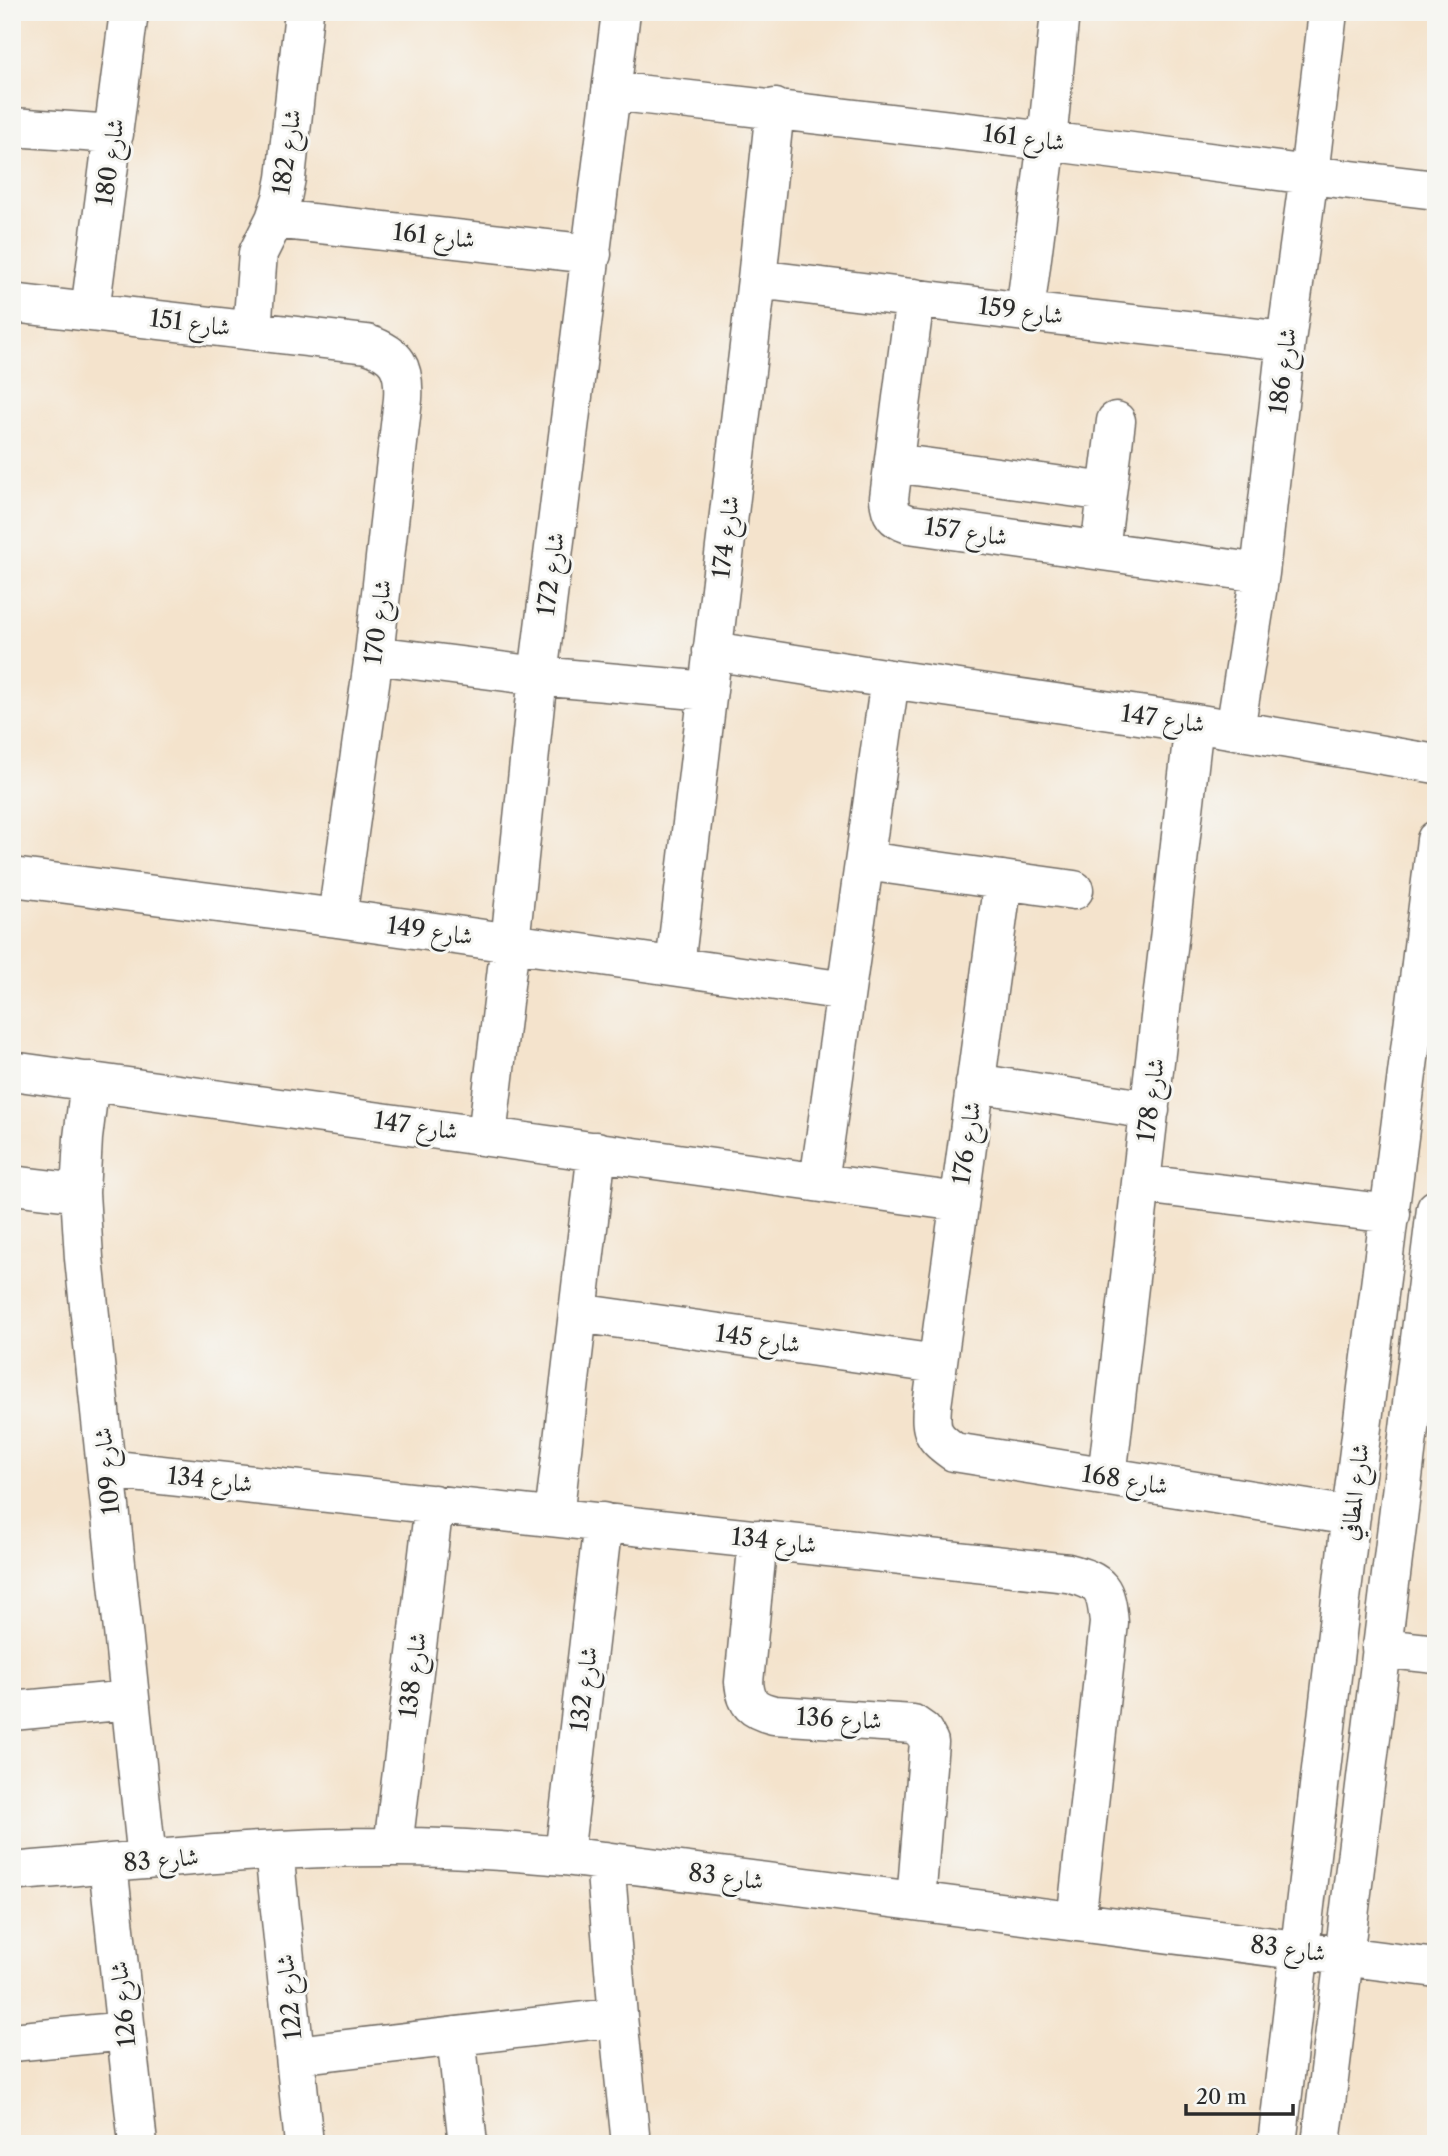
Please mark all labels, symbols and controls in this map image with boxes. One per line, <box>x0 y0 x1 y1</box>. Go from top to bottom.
street label: شارع 182 <box>266 107 313 197</box>
street label: شارع 180 <box>89 117 136 208</box>
street label: شارع 161 <box>981 118 1067 163</box>
street label: شارع 161 <box>391 217 476 260</box>
street label: شارع 159 <box>976 291 1065 336</box>
street label: شارع 151 <box>147 303 232 348</box>
street label: شارع 186 <box>1263 326 1308 416</box>
street label: شارع 174 <box>706 494 751 581</box>
street label: شارع 157 <box>922 511 1009 558</box>
street label: شارع 172 <box>531 531 576 618</box>
street label: شارع 170 <box>358 578 403 667</box>
street label: شارع 147 <box>1119 698 1207 745</box>
street label: شارع 149 <box>385 910 475 957</box>
street label: شارع 178 <box>1131 1056 1176 1144</box>
street label: شارع 176 <box>946 1100 993 1187</box>
street label: شارع 147 <box>372 1105 460 1152</box>
street label: شارع 145 <box>713 1318 802 1365</box>
street label: شارع 109 <box>88 1425 131 1516</box>
street label: شارع المطافي <box>1334 1442 1381 1543</box>
street label: شارع 168 <box>1079 1458 1170 1507</box>
street label: شارع 134 <box>166 1461 254 1504</box>
street label: شارع 134 <box>730 1522 818 1565</box>
street label: شارع 138 <box>393 1631 438 1720</box>
street label: شارع 132 <box>564 1645 609 1734</box>
street label: شارع 136 <box>795 1702 882 1741</box>
street label: شارع 83 <box>122 1842 200 1883</box>
street label: شارع 83 <box>686 1858 765 1901</box>
street label: شارع 83 <box>1248 1930 1327 1973</box>
street label: شارع 122 <box>270 1952 313 2041</box>
street label: شارع 126 <box>104 1959 147 2048</box>
scale bar <box>1186 2072 1292 2116</box>
text: 20 m <box>1196 2084 1247 2109</box>

